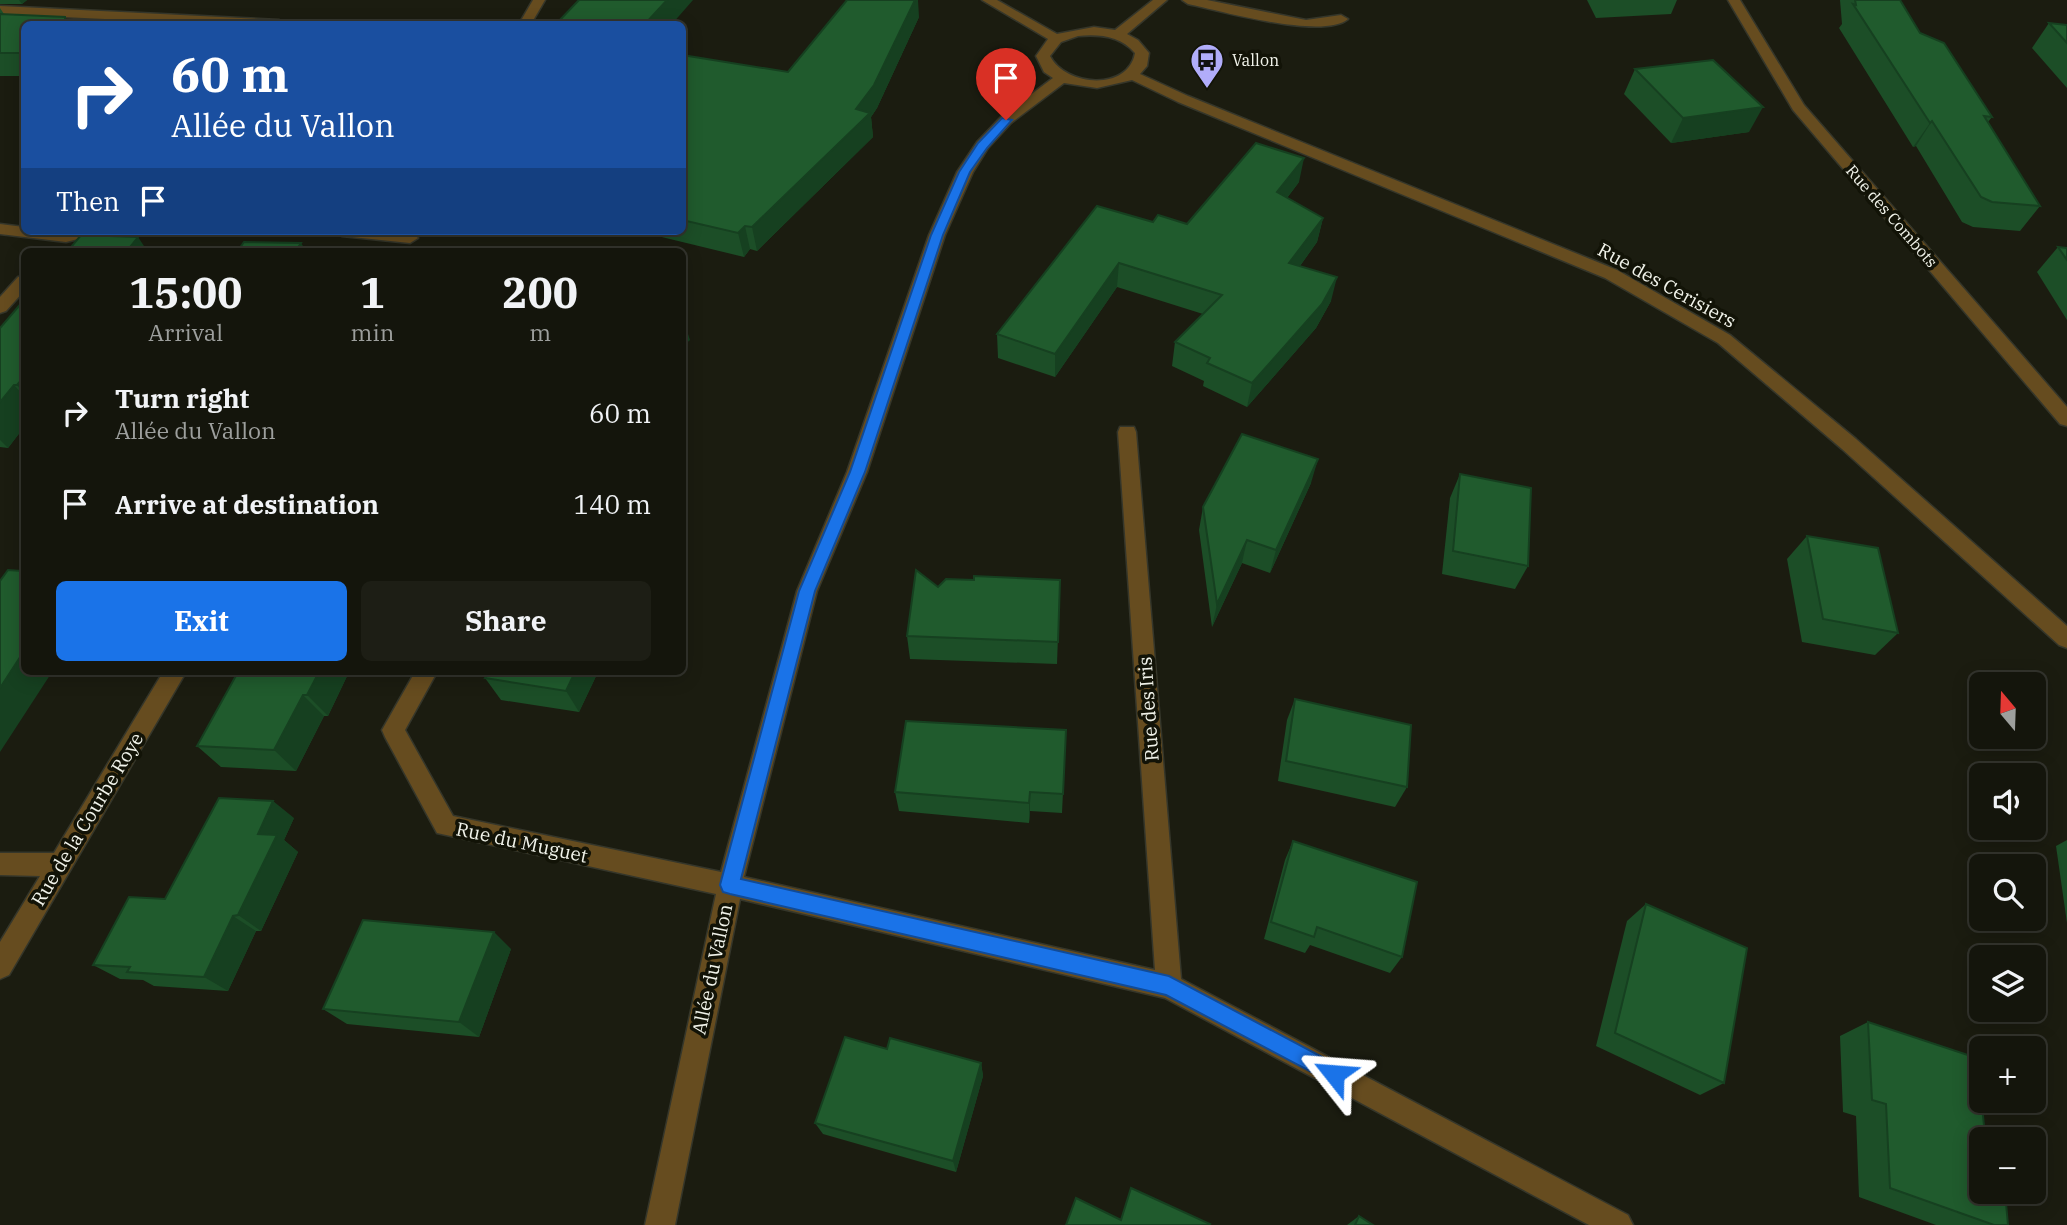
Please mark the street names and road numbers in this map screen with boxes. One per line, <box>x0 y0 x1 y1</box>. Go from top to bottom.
street label: Rue des Combots <box>1842 161 1942 271</box>
street label: Rue des Cerisiers <box>1594 237 1740 333</box>
street label: Rue des Iris <box>1132 656 1164 762</box>
street label: Rue de la Courbe Roye <box>26 728 148 910</box>
street label: Rue du Muguet <box>454 816 590 868</box>
street label: Allée du Vallon <box>686 902 738 1036</box>

